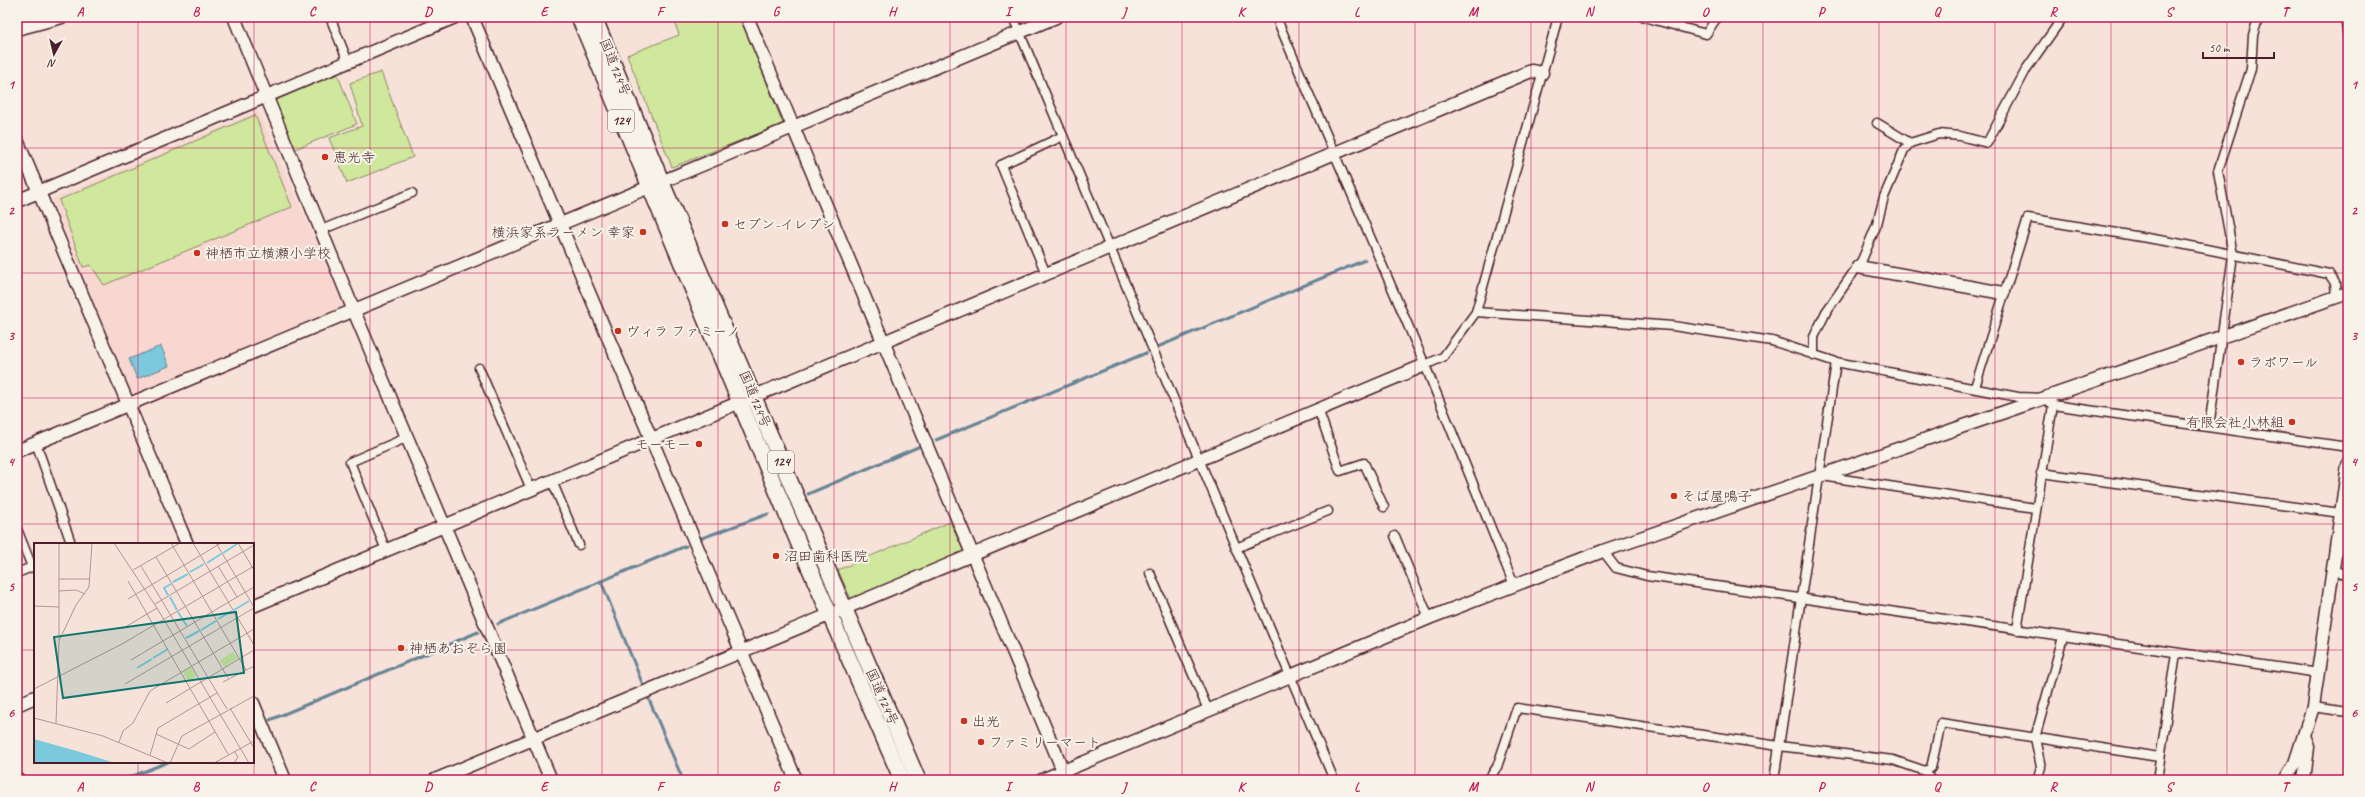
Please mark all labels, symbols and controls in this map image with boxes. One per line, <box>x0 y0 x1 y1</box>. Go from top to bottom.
text: A <box>77 4 85 20</box>
text: B <box>193 4 201 20</box>
text: C <box>309 4 317 20</box>
text: D <box>424 4 433 20</box>
text: E <box>541 4 550 20</box>
text: F <box>657 4 666 20</box>
text: G <box>773 4 781 20</box>
text: H <box>888 4 898 20</box>
text: I <box>1005 4 1014 20</box>
text: J <box>1121 4 1128 20</box>
text: K <box>1238 4 1248 20</box>
text: L <box>1354 4 1361 20</box>
text: M <box>1468 4 1479 20</box>
text: N <box>1585 4 1596 20</box>
text: O <box>1702 4 1711 20</box>
text: P <box>1818 4 1827 20</box>
text: Q <box>1934 4 1942 20</box>
text: R <box>2049 4 2058 20</box>
text: S <box>2166 4 2176 20</box>
text: T <box>2282 4 2291 20</box>
north arrow <box>34 34 74 74</box>
scale bar <box>2203 34 2274 60</box>
street label: 国道124号 <box>596 36 634 98</box>
text: 50 m <box>2209 40 2231 56</box>
text: N <box>46 56 57 71</box>
text: 1 <box>8 77 16 93</box>
text: 1 <box>2351 77 2359 93</box>
road number: 124 <box>608 110 634 132</box>
place label: 恵光寺 <box>333 149 375 166</box>
marker: 恵光寺 <box>320 152 330 162</box>
text: 2 <box>8 203 15 219</box>
text: 2 <box>2351 203 2358 219</box>
place label: セブン-イレブン <box>733 216 836 233</box>
marker: セブン-イレブン <box>720 219 730 229</box>
place label: 横浜家系ラーメン 幸家 <box>492 224 635 241</box>
marker: 横浜家系ラーメン 幸家 <box>638 227 648 237</box>
place label: 神栖市立横瀬小学校 <box>205 245 331 262</box>
marker: 神栖市立横瀬小学校 <box>192 248 202 258</box>
place label: ヴィラ ファミーノ <box>626 323 740 340</box>
marker: ヴィラ ファミーノ <box>613 326 623 336</box>
text: 3 <box>8 328 15 344</box>
text: 3 <box>2351 328 2358 344</box>
place label: ラポワール <box>2249 354 2318 371</box>
marker: ラポワール <box>2236 357 2246 367</box>
street label: 国道124号 <box>735 368 775 430</box>
place label: 有限会社小林組 <box>2186 414 2284 431</box>
marker: 有限会社小林組 <box>2287 417 2297 427</box>
place label: モーモー <box>635 436 691 453</box>
marker: モーモー <box>694 439 704 449</box>
road number: 124 <box>768 451 794 473</box>
text: 4 <box>8 454 16 470</box>
text: 4 <box>2351 454 2359 470</box>
place label: そば屋鳴子 <box>1682 488 1752 505</box>
marker: そば屋鳴子 <box>1669 491 1679 501</box>
inset map <box>34 543 254 763</box>
place label: 沼田歯科医院 <box>784 548 868 565</box>
marker: 沼田歯科医院 <box>771 551 781 561</box>
text: 5 <box>8 579 15 595</box>
text: 5 <box>2351 579 2358 595</box>
place label: 神栖あおぞら園 <box>409 640 507 657</box>
marker: 神栖あおぞら園 <box>396 643 406 653</box>
street label: 国道124号 <box>862 666 902 728</box>
text: 6 <box>8 705 15 721</box>
text: 6 <box>2351 705 2358 721</box>
place label: 出光 <box>972 713 1000 730</box>
marker: 出光 <box>959 716 969 726</box>
place label: ファミリーマート <box>989 734 1101 751</box>
marker: ファミリーマート <box>976 737 986 747</box>
text: A <box>77 779 85 795</box>
text: B <box>193 779 201 795</box>
text: C <box>309 779 317 795</box>
text: D <box>424 779 433 795</box>
text: E <box>541 779 550 795</box>
text: F <box>657 779 666 795</box>
text: G <box>773 779 781 795</box>
text: H <box>888 779 898 795</box>
text: I <box>1005 779 1014 795</box>
text: J <box>1121 779 1128 795</box>
text: K <box>1238 779 1248 795</box>
text: L <box>1354 779 1361 795</box>
text: M <box>1468 779 1479 795</box>
text: N <box>1585 779 1596 795</box>
text: O <box>1702 779 1711 795</box>
text: P <box>1818 779 1827 795</box>
text: Q <box>1934 779 1942 795</box>
text: R <box>2049 779 2058 795</box>
text: S <box>2166 779 2176 795</box>
text: T <box>2282 779 2291 795</box>

